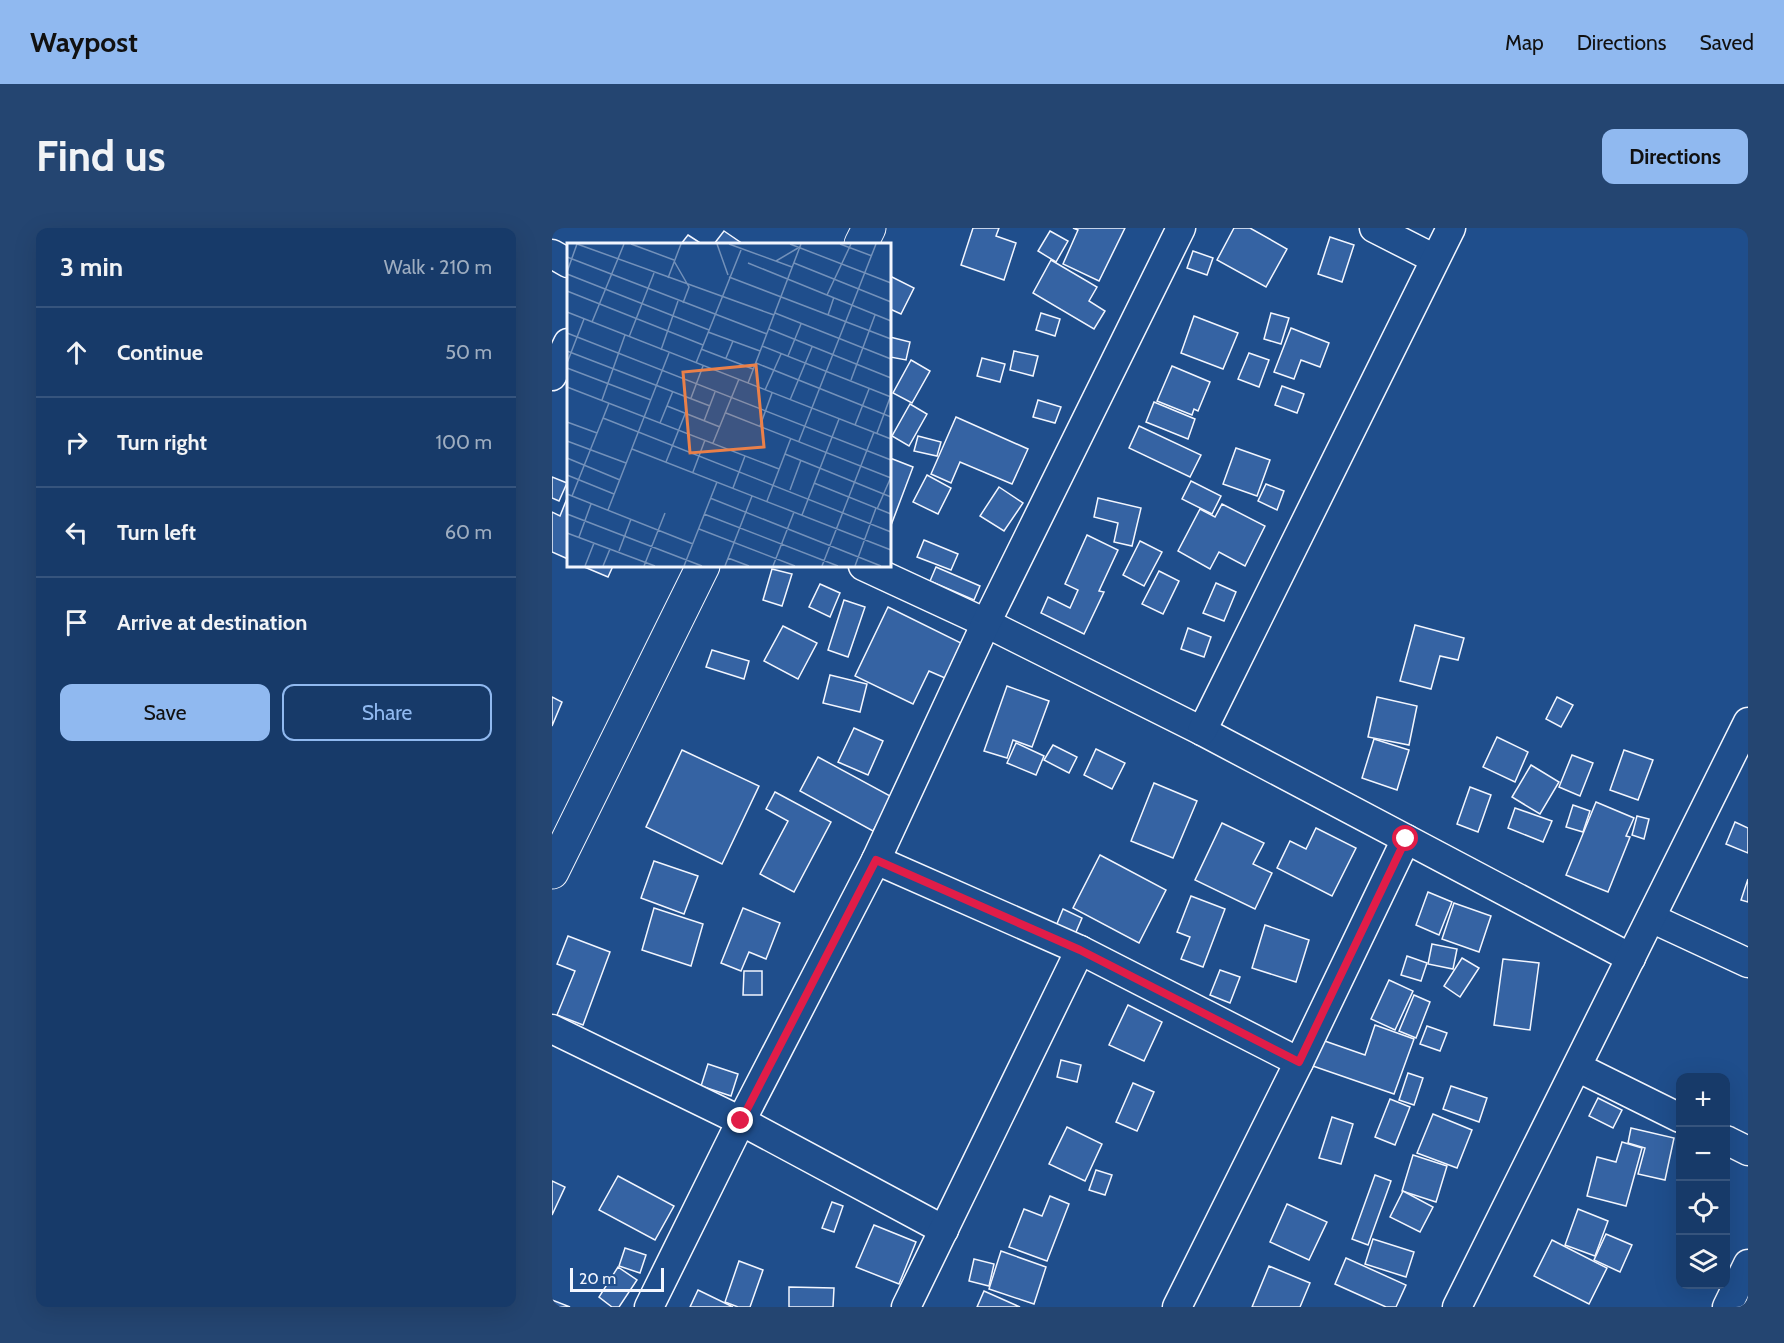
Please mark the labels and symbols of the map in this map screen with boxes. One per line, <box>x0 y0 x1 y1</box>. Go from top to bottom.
inset map <box>567 243 891 567</box>
route start <box>1392 825 1418 851</box>
route end <box>727 1107 753 1133</box>
scale bar <box>570 1265 664 1292</box>

